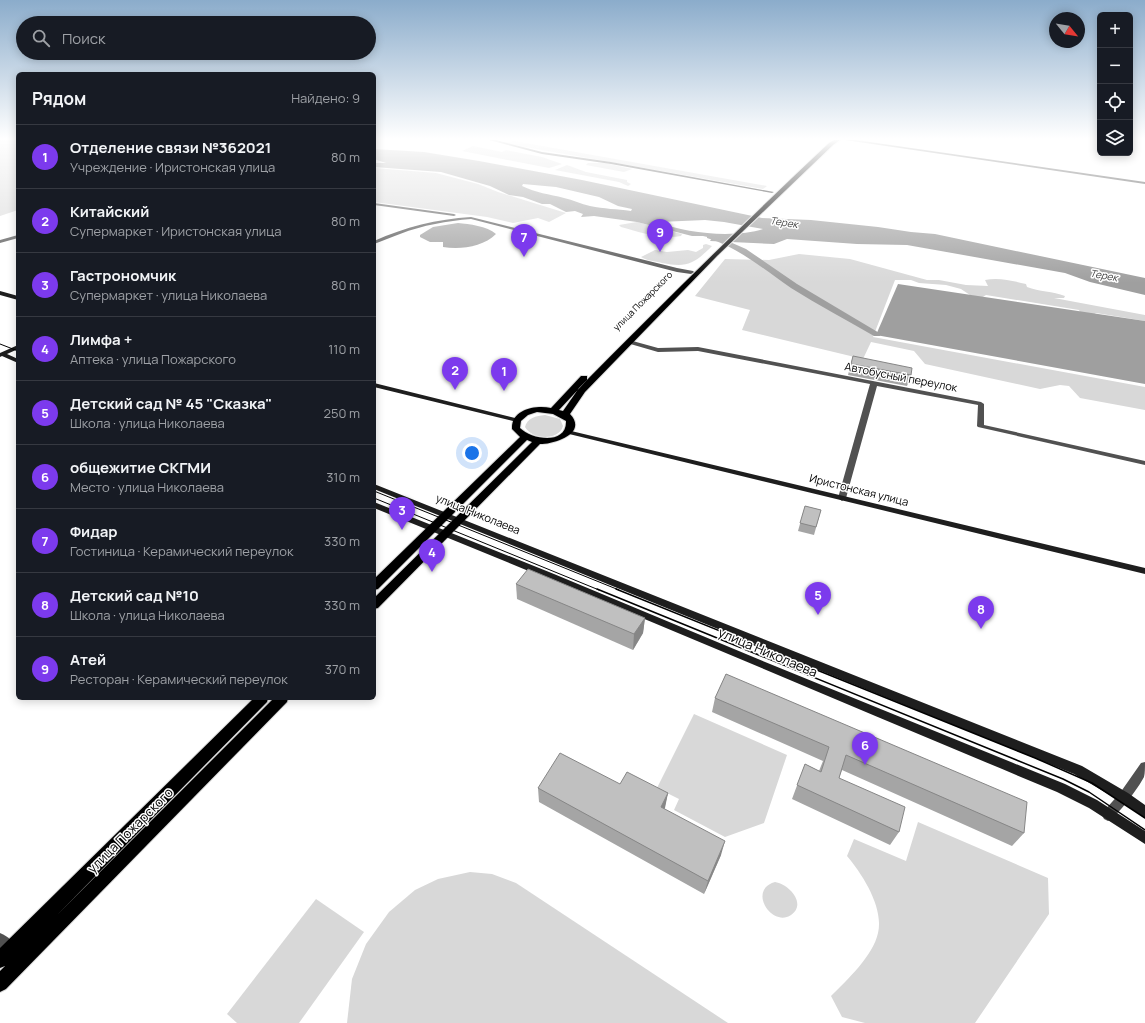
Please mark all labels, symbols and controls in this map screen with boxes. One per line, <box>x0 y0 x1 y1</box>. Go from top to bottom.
north arrow <box>1049 12 1085 48</box>
map controls <box>1097 12 1133 156</box>
button: + <box>1097 12 1133 48</box>
search box <box>16 16 376 60</box>
icon: search <box>30 27 52 49</box>
text: Поиск <box>62 28 106 49</box>
button: − <box>1097 48 1133 84</box>
button: locate <box>1097 84 1133 120</box>
text: Рядом <box>32 87 86 110</box>
text: Найдено: 9 <box>291 89 360 107</box>
button: layers <box>1097 120 1133 156</box>
text: Отделение связи №362021 <box>70 137 271 158</box>
text: 1 <box>42 148 48 166</box>
text: 80 m <box>331 148 360 166</box>
text: Учреждение · Иристонская улица <box>70 158 275 176</box>
text: Китайский <box>70 201 149 222</box>
text: 2 <box>41 212 49 230</box>
text: 80 m <box>331 212 360 230</box>
water label: Терек <box>769 213 801 231</box>
pin: 9 <box>647 219 673 252</box>
text: Супермаркет · Иристонская улица <box>70 222 281 240</box>
pin: 7 <box>511 224 537 257</box>
text: Гастрономчик <box>70 265 176 286</box>
water label: Терек <box>1089 266 1121 285</box>
street label: улица Пожарского <box>610 268 675 333</box>
text: 3 <box>41 276 49 294</box>
text: 80 m <box>331 276 360 294</box>
text: Супермаркет · улица Николаева <box>70 286 267 304</box>
text: Лимфа + <box>70 329 132 350</box>
text: 4 <box>41 340 49 358</box>
text: 110 m <box>328 340 360 358</box>
text: Аптека · улица Пожарского <box>70 350 236 368</box>
pin: 2 <box>442 357 468 390</box>
pin: 1 <box>491 358 517 391</box>
street label: Автобусный переулок <box>844 358 959 395</box>
text: Детский сад № 45 "Сказка" <box>70 393 272 414</box>
text: 5 <box>41 404 49 422</box>
text: 250 m <box>324 404 360 422</box>
text: Школа · улица Николаева <box>70 414 225 432</box>
your location <box>462 443 482 463</box>
text: общежитие СКГМИ <box>70 457 211 478</box>
text: 6 <box>41 468 49 486</box>
text: 310 m <box>326 468 360 486</box>
street label: Иристонская улица <box>808 470 910 509</box>
text: Место · улица Николаева <box>70 478 224 496</box>
street label: улица Николаева <box>434 490 523 537</box>
pin: 3 <box>389 497 415 530</box>
text: Фидар <box>70 521 118 542</box>
text: 7 <box>42 532 48 550</box>
text: 330 m <box>324 532 360 550</box>
pin: 4 <box>419 539 445 572</box>
text: Гостиница · Керамический переулок <box>70 542 293 560</box>
pin: 5 <box>805 582 831 615</box>
text: Детский сад №10 <box>70 585 199 606</box>
text: 8 <box>41 596 49 614</box>
text: 330 m <box>324 596 360 614</box>
pin: 8 <box>968 596 994 629</box>
text: Школа · улица Николаева <box>70 606 225 624</box>
street label: улица Николаева <box>716 623 820 681</box>
text: Атей <box>70 649 106 670</box>
text: 9 <box>41 660 49 678</box>
text: 370 m <box>325 660 360 678</box>
text: Ресторан · Керамический переулок <box>70 670 288 688</box>
pin: 6 <box>852 732 878 765</box>
street label: улица Пожарского <box>83 783 177 877</box>

